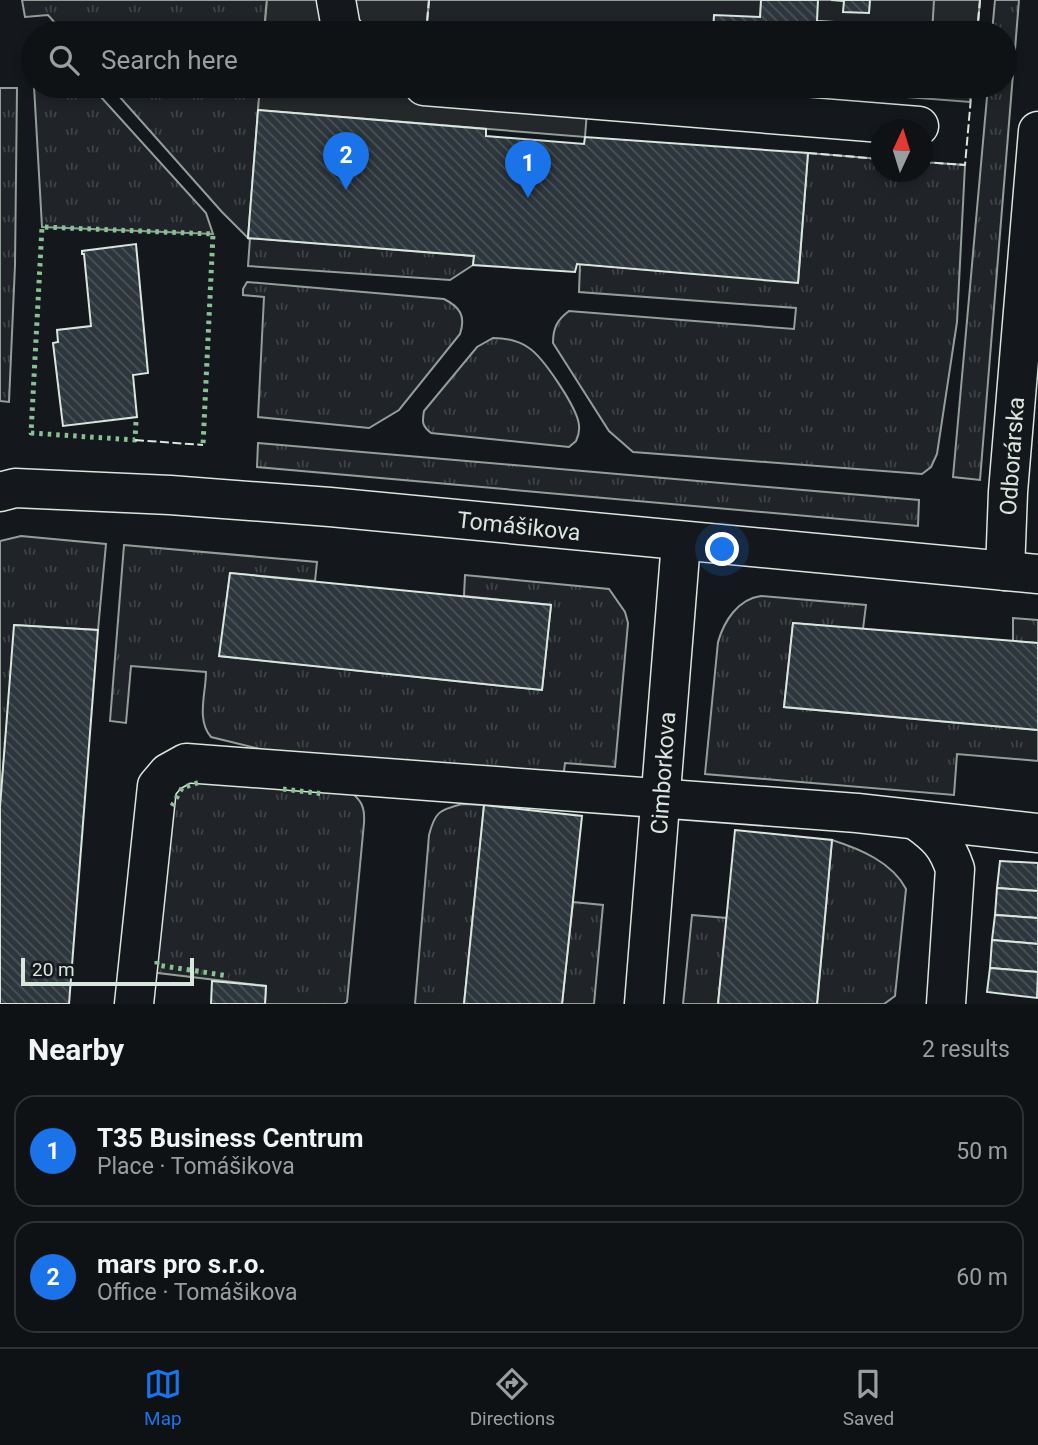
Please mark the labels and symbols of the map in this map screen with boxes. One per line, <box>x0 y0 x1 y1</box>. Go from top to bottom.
north arrow <box>870 119 933 182</box>
pin: 2 <box>323 132 369 190</box>
pin: 1 <box>505 140 551 198</box>
street label: Odborárska <box>995 396 1030 516</box>
street label: Tomášikova <box>456 507 582 546</box>
your location <box>705 532 739 566</box>
street label: Cimborkova <box>646 711 681 835</box>
scale bar <box>21 955 194 987</box>

